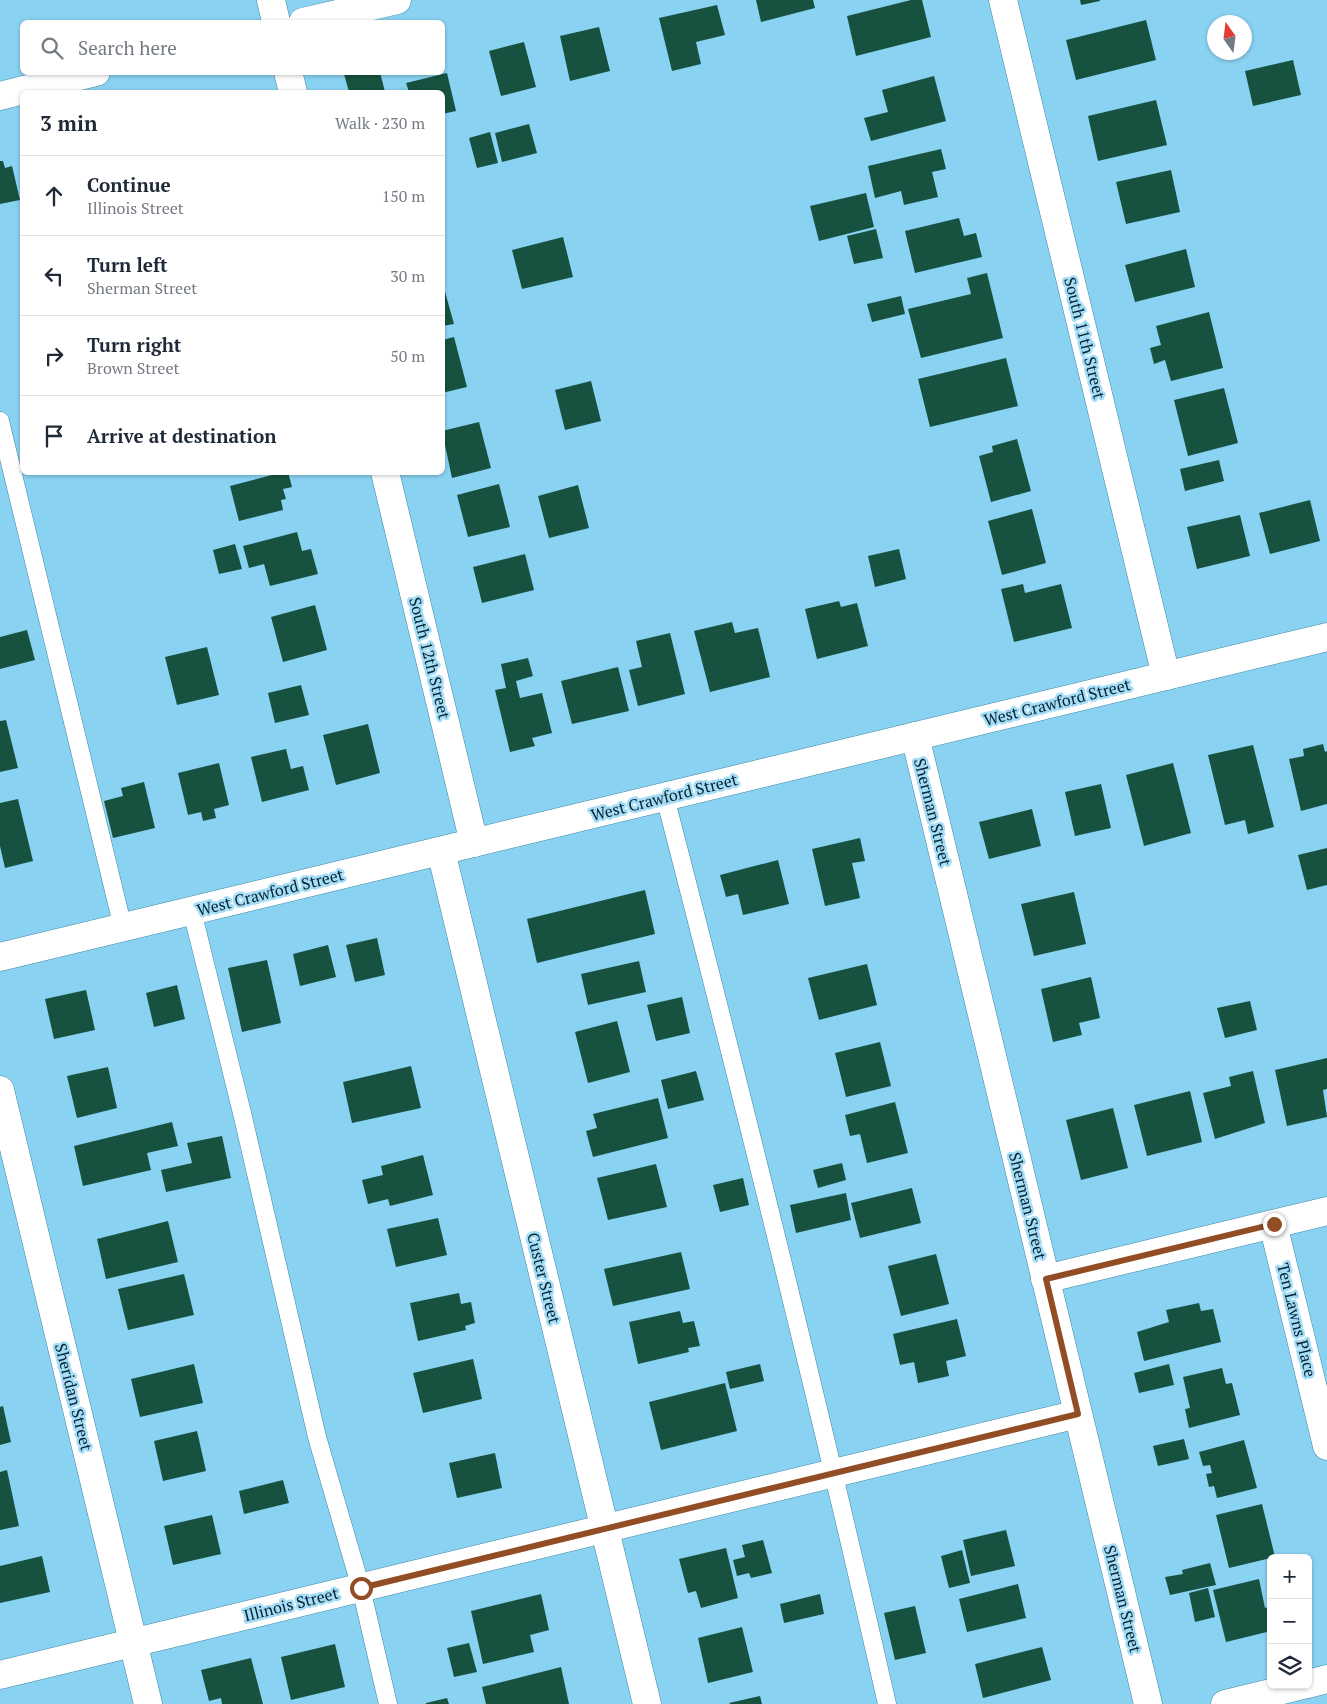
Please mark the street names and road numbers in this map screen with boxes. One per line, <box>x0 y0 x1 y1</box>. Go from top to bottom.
street label: South 11th Street <box>1059 275 1111 401</box>
street label: South 12th Street <box>404 595 456 721</box>
street label: West Crawford Street <box>981 673 1133 731</box>
street label: Sherman Street <box>909 756 957 868</box>
street label: West Crawford Street <box>588 768 740 826</box>
street label: West Crawford Street <box>194 863 346 921</box>
street label: Sherman Street <box>1004 1150 1052 1262</box>
street label: Custer Street <box>522 1230 566 1326</box>
street label: Ten Lawns Place <box>1272 1261 1322 1379</box>
street label: Sheridan Street <box>50 1341 98 1453</box>
street label: Sherman Street <box>1099 1543 1147 1655</box>
street label: Illinois Street <box>241 1582 341 1626</box>

